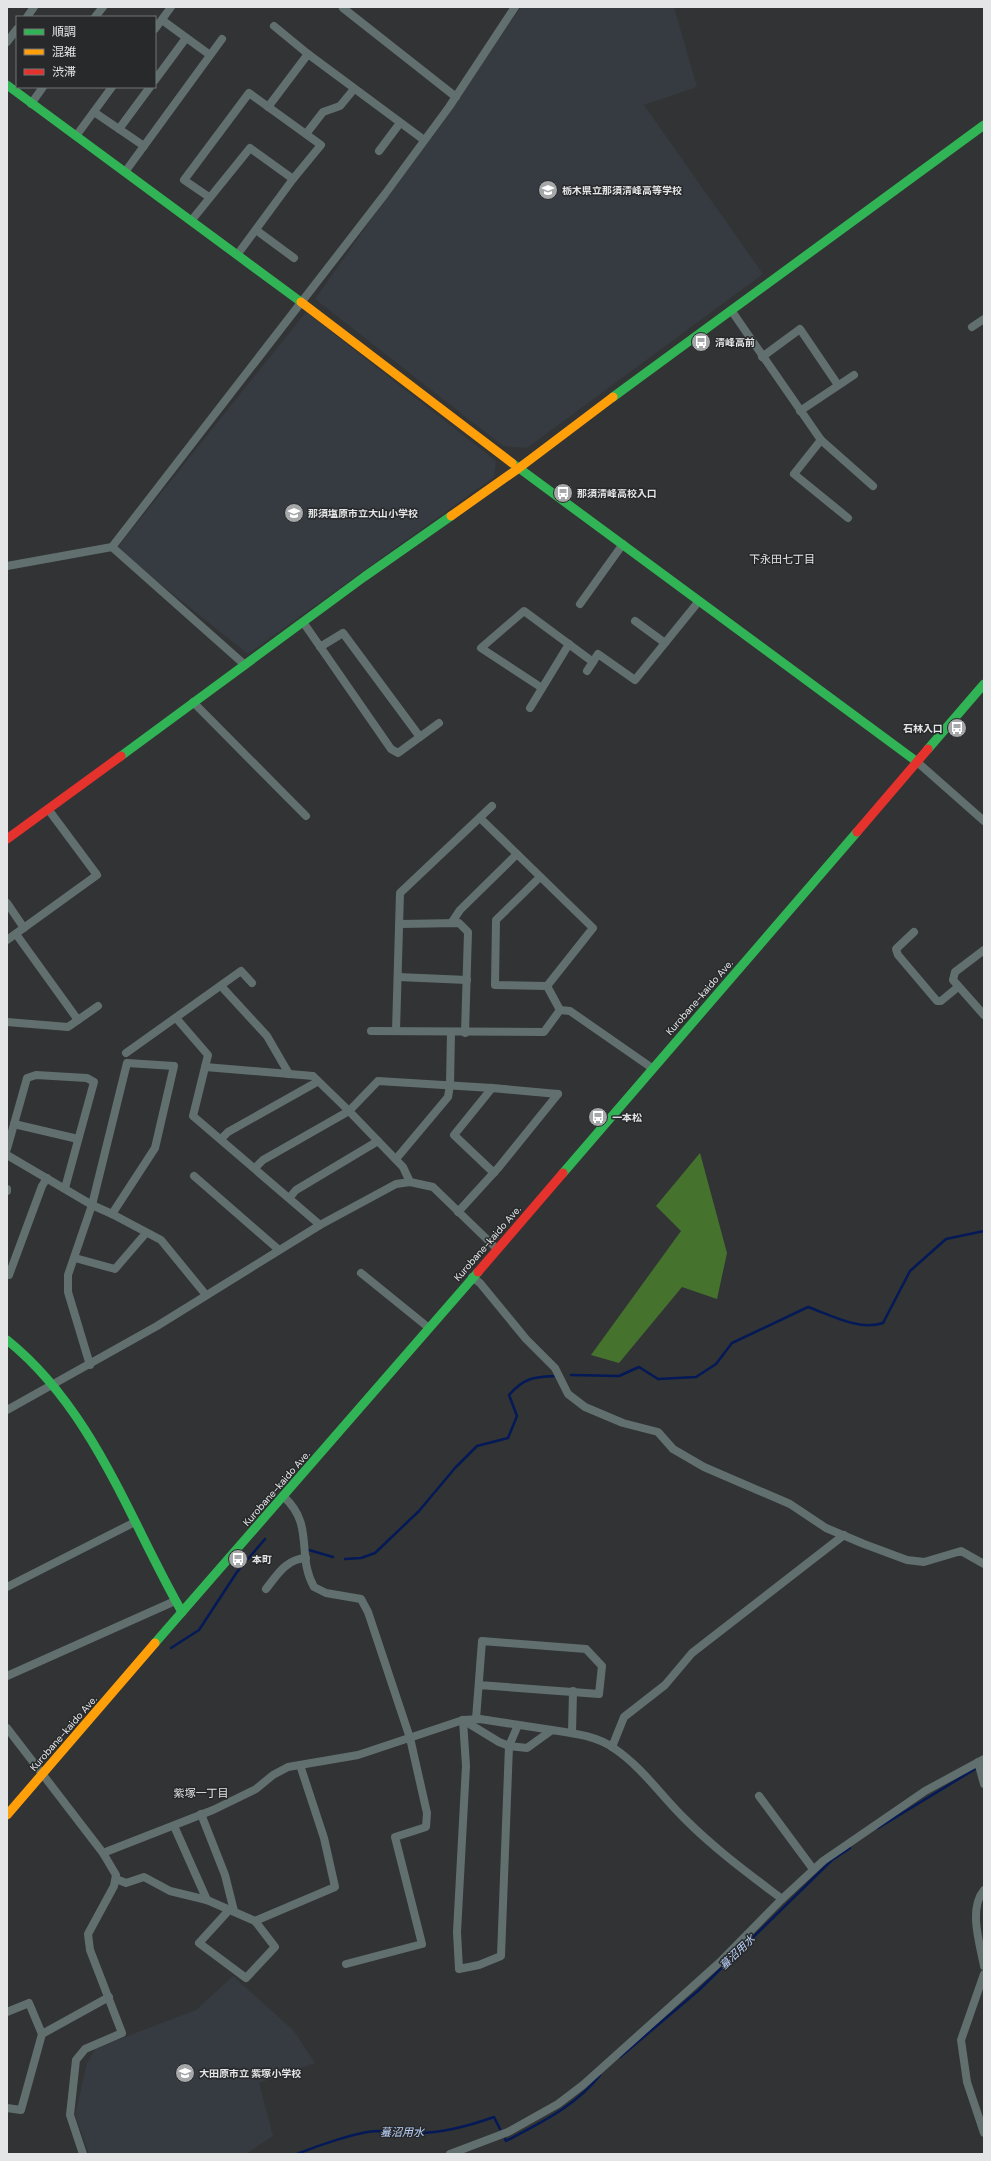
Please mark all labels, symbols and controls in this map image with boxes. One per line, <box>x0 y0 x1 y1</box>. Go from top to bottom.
legend <box>16 16 156 88</box>
text: 順調 <box>52 24 76 40</box>
text: 混雑 <box>52 44 76 60</box>
text: 渋滞 <box>52 64 76 80</box>
school or university icon: 栃木県立那須清峰高等学校 <box>537 179 559 201</box>
place label: 栃木県立那須清峰高等学校 <box>562 184 682 197</box>
bus stop icon: 清峰高前 <box>690 331 712 353</box>
place label: 清峰高前 <box>715 336 755 349</box>
bus stop icon: 那須清峰高校入口 <box>552 482 574 504</box>
place label: 那須清峰高校入口 <box>577 487 657 500</box>
school or university icon: 那須塩原市立大山小学校 <box>283 502 305 524</box>
place label: 那須塩原市立大山小学校 <box>308 507 418 520</box>
district label: 下永田七丁目 <box>749 552 815 566</box>
bus stop icon: 石林入口 <box>946 717 968 739</box>
place label: 石林入口 <box>903 722 943 735</box>
street label: Kurobane-kaido Ave. <box>663 957 736 1038</box>
bus stop icon: 一本松 <box>587 1106 609 1128</box>
place label: 一本松 <box>612 1111 642 1124</box>
street label: Kurobane-kaido Ave. <box>451 1203 524 1284</box>
street label: Kurobane-kaido Ave. <box>240 1448 313 1529</box>
bus stop icon: 本町 <box>227 1548 249 1570</box>
place label: 本町 <box>251 1553 272 1566</box>
street label: Kurobane-kaido Ave. <box>27 1693 100 1774</box>
district label: 紫塚一丁目 <box>174 1786 229 1800</box>
water label: 蟇沼用水 <box>716 1931 758 1972</box>
school or university icon: 大田原市立 紫塚小学校 <box>174 2062 196 2084</box>
place label: 大田原市立 紫塚小学校 <box>199 2067 301 2080</box>
water label: 蟇沼用水 <box>380 2125 425 2139</box>

